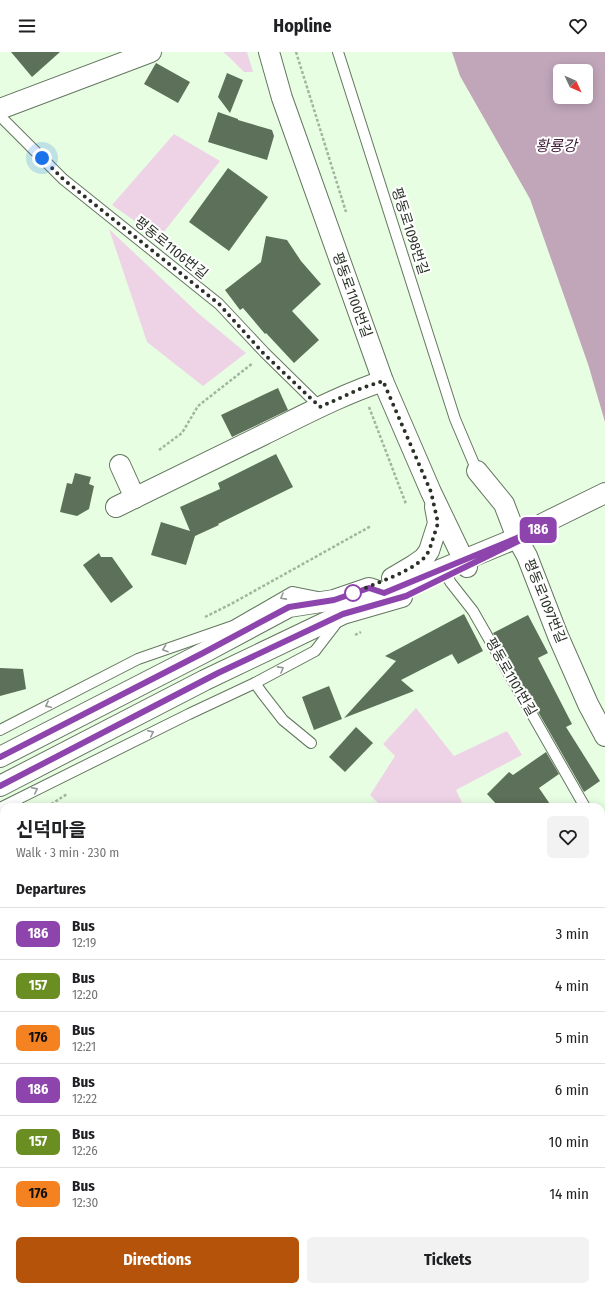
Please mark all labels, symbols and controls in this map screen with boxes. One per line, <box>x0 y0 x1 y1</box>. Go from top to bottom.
icon: menu <box>16 15 38 37</box>
text: Hopline <box>273 15 332 37</box>
icon: heart <box>567 15 589 37</box>
north arrow <box>553 64 593 104</box>
map controls <box>553 64 593 104</box>
water label: 황룡강 <box>535 137 579 155</box>
your location <box>32 148 52 168</box>
street label: 평동로1098번길 <box>388 185 432 277</box>
street label: 평동로1106번길 <box>131 213 211 283</box>
street label: 평동로1100번길 <box>329 250 375 340</box>
line badge: 186 <box>515 517 561 543</box>
text: 186 <box>528 521 548 538</box>
street label: 평동로1097번길 <box>520 556 570 646</box>
unlabelled marker <box>344 584 362 602</box>
one-way arrow <box>280 593 287 600</box>
street label: 평동로1101번길 <box>482 635 540 719</box>
one-way arrow <box>161 645 168 653</box>
one-way arrow <box>277 666 284 674</box>
one-way arrow <box>44 700 52 708</box>
one-way arrow <box>147 730 155 737</box>
one-way arrow <box>30 787 38 795</box>
button: heart <box>547 816 589 858</box>
text: 신덕마을 <box>16 818 86 841</box>
text: Walk · 3 min · 230 m <box>16 845 119 860</box>
text: Departures <box>16 880 86 898</box>
text: Bus <box>72 917 95 935</box>
text: 186 <box>28 925 48 942</box>
text: 3 min <box>555 925 589 943</box>
text: 12:19 <box>72 935 96 950</box>
text: Bus <box>72 969 95 987</box>
text: 157 <box>29 977 47 994</box>
text: 4 min <box>555 977 589 995</box>
text: 12:20 <box>72 987 98 1002</box>
text: Bus <box>72 1021 95 1039</box>
text: 176 <box>29 1029 47 1046</box>
text: 5 min <box>555 1029 589 1047</box>
text: 12:21 <box>72 1039 96 1054</box>
text: Bus <box>72 1073 95 1091</box>
text: 186 <box>28 1081 48 1098</box>
text: 6 min <box>555 1081 589 1099</box>
text: 12:22 <box>72 1091 97 1106</box>
text: Bus <box>72 1125 95 1143</box>
text: 157 <box>29 1133 47 1150</box>
text: 10 min <box>549 1133 589 1151</box>
text: 12:26 <box>72 1143 98 1158</box>
text: Bus <box>72 1177 95 1195</box>
text: 176 <box>29 1185 47 1202</box>
text: 14 min <box>549 1185 589 1203</box>
text: 12:30 <box>72 1195 98 1210</box>
button: Directions <box>16 1237 299 1283</box>
button: Tickets <box>307 1237 589 1283</box>

